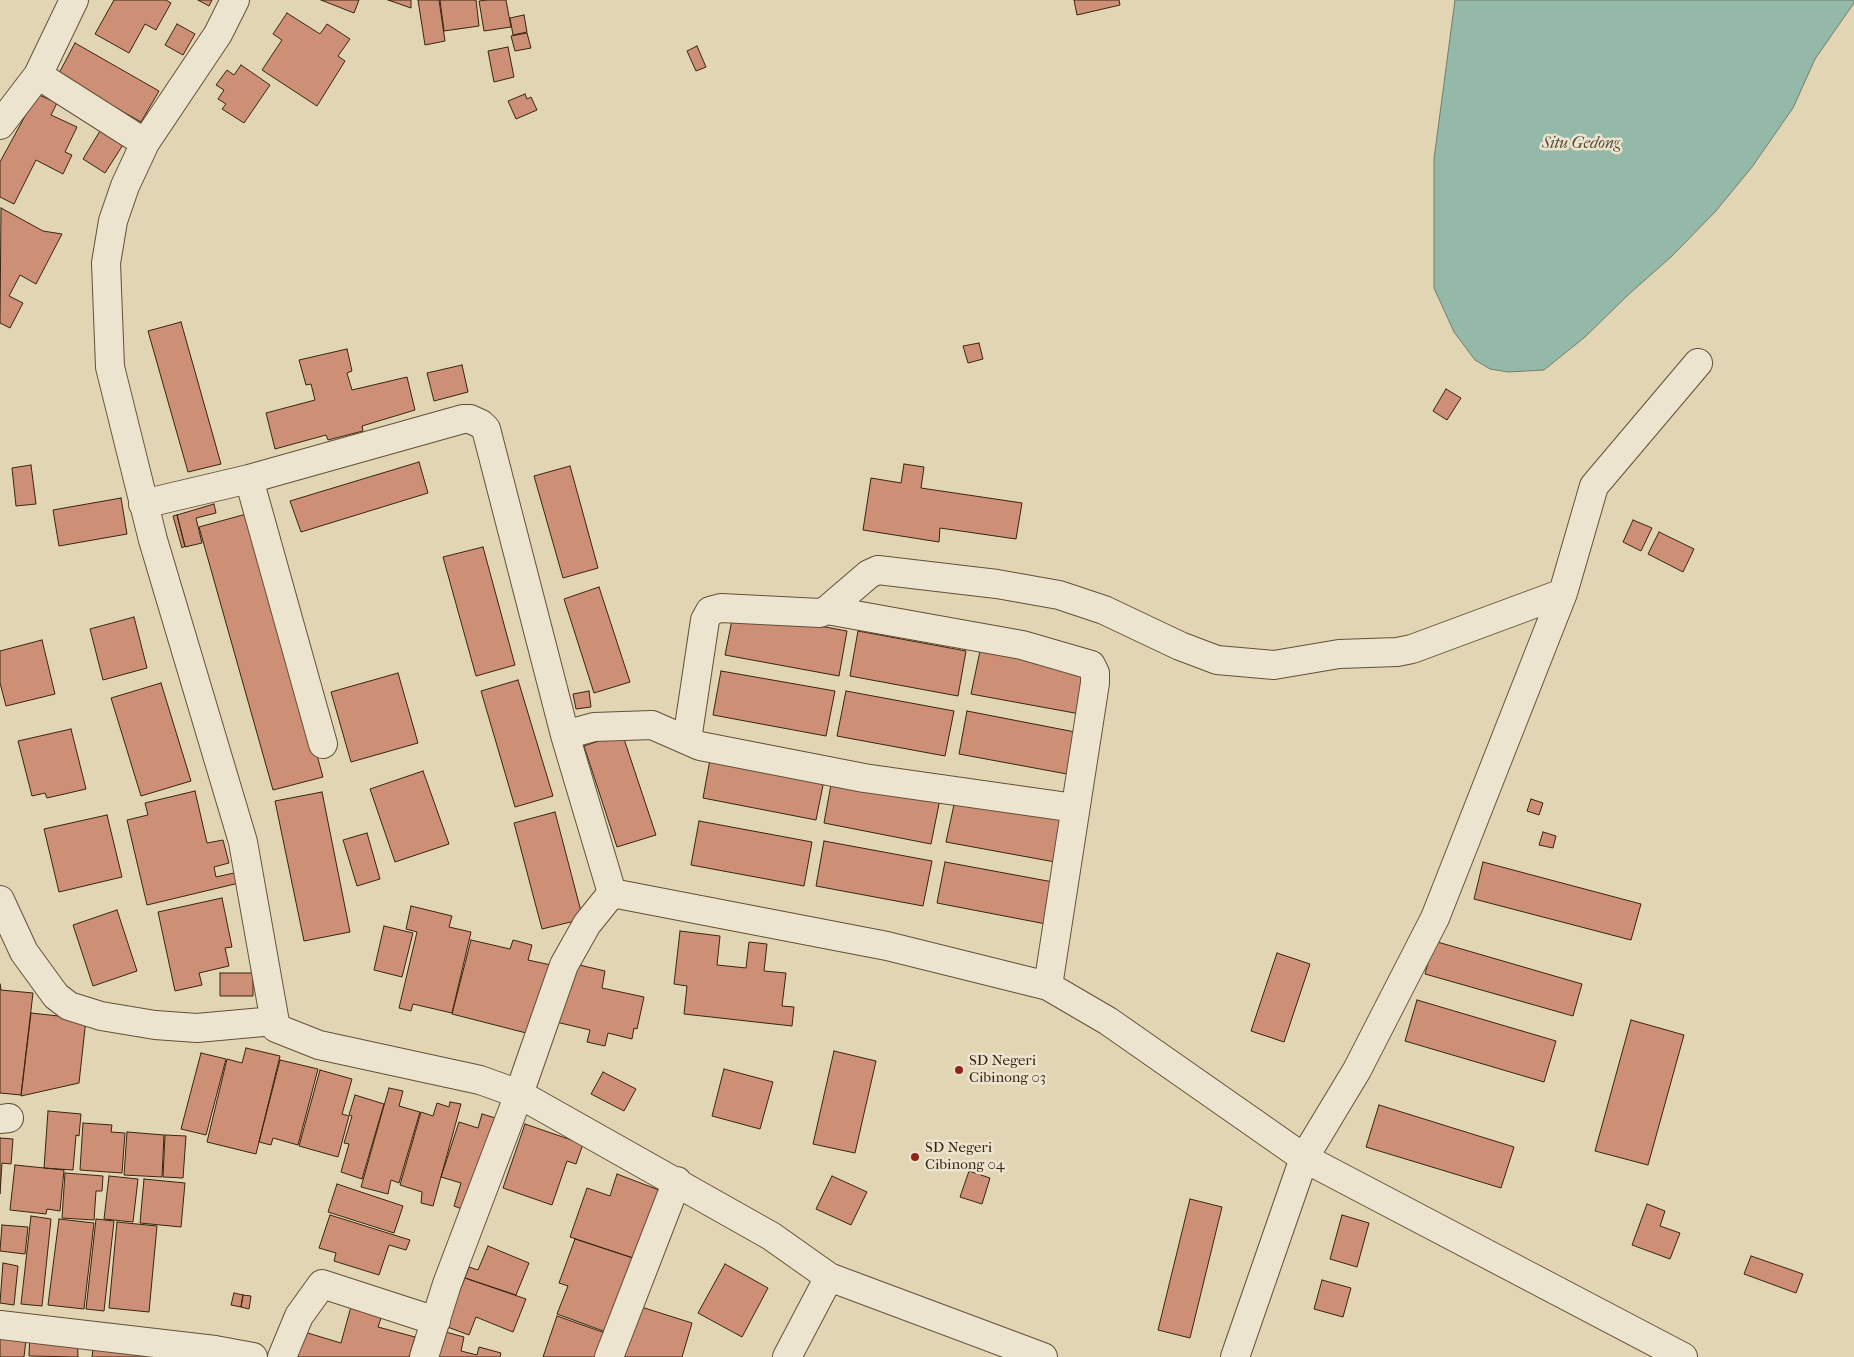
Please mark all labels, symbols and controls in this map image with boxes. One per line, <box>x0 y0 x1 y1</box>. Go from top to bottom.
water label: Situ Gedong <box>1542 134 1620 154</box>
place label: SD Negeri Cibinong 03 <box>969 1052 1046 1087</box>
marker: SD Negeri Cibinong 03 <box>953 1064 965 1076</box>
place label: SD Negeri Cibinong 04 <box>925 1139 1005 1174</box>
marker: SD Negeri Cibinong 04 <box>909 1151 921 1163</box>

